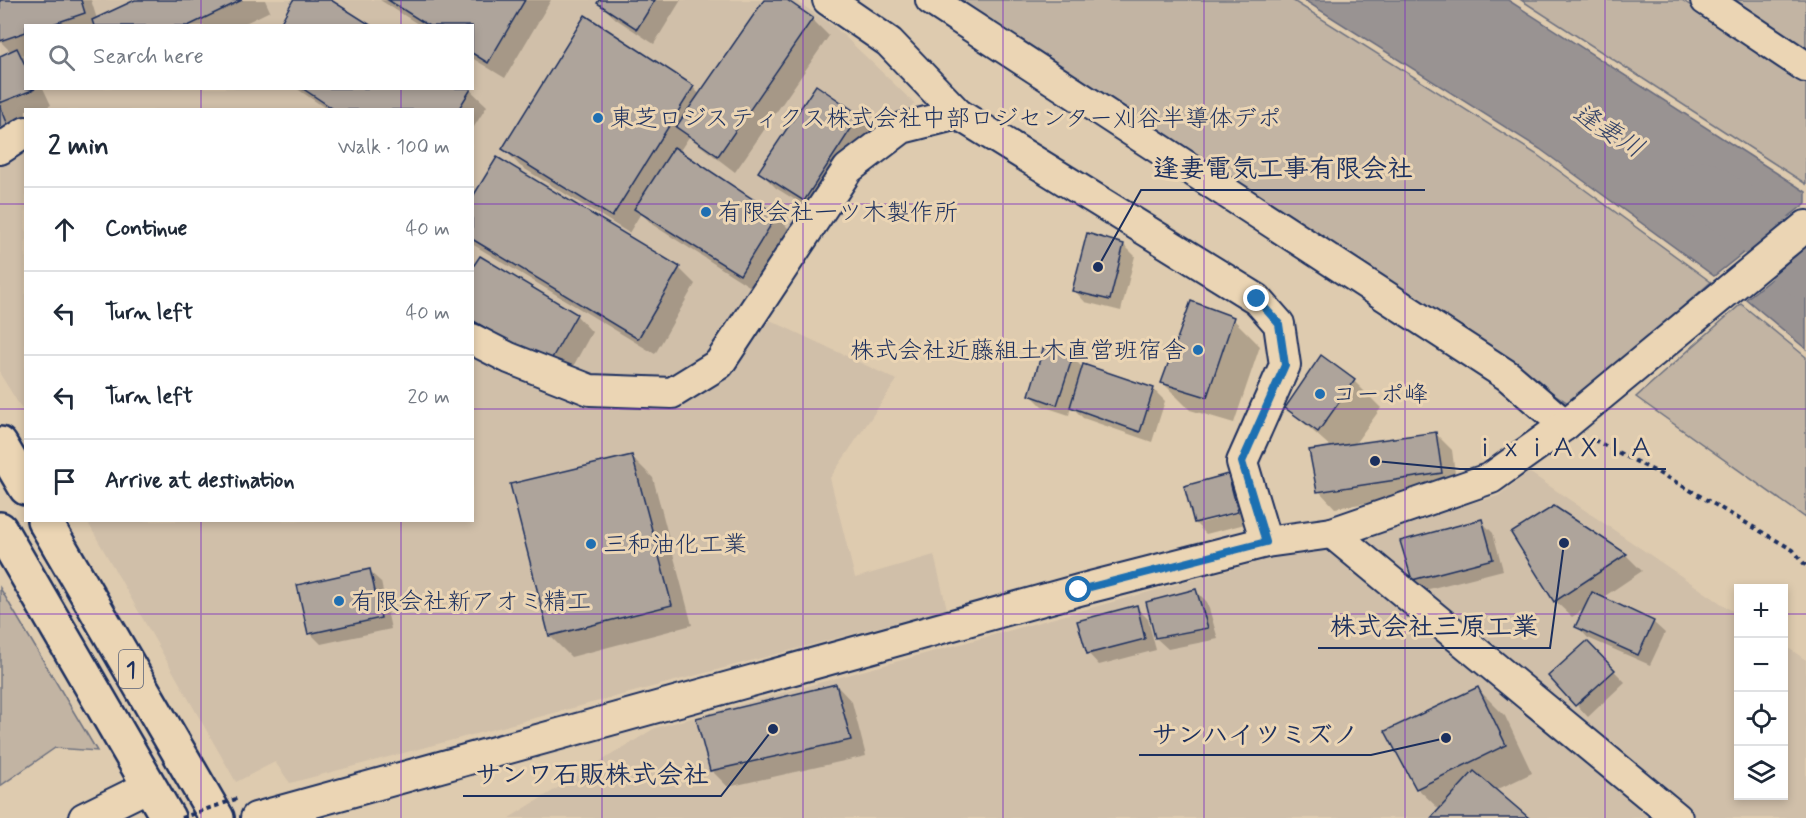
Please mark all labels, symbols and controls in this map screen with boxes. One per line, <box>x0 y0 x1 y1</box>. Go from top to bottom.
search box <box>24 24 474 90</box>
icon: search <box>45 41 78 74</box>
text: Search here <box>93 43 204 71</box>
water label: 逢妻川 <box>1566 97 1650 167</box>
place label: 東芝ロジスティクス株式会社中部ロジセンター刈谷半導体デポ <box>610 104 1281 135</box>
marker: 東芝ロジスティクス株式会社中部ロジセンター刈谷半導体デポ <box>591 111 605 125</box>
text: 2 min <box>48 130 109 164</box>
text: Walk · 100 m <box>338 134 450 161</box>
callout: 逢妻電気工事有限会社 <box>1141 146 1425 190</box>
text: 逢妻電気工事有限会社 <box>1153 153 1413 187</box>
place label: 有限会社一ツ木製作所 <box>718 198 958 229</box>
marker: 有限会社一ツ木製作所 <box>699 205 713 219</box>
icon: ahead <box>48 213 81 246</box>
text: Continue <box>105 215 187 243</box>
text: 40 m <box>406 216 450 243</box>
route end <box>1243 285 1269 311</box>
icon: left <box>48 297 81 330</box>
text: Turn left <box>105 299 193 327</box>
text: 40 m <box>406 300 450 327</box>
place label: 株式会社近藤組土木直営班宿舎 <box>850 336 1186 367</box>
marker: 株式会社近藤組土木直営班宿舎 <box>1191 343 1205 357</box>
place label: コーポ峰 <box>1332 380 1428 411</box>
icon: left <box>48 381 81 414</box>
text: Turn left <box>105 383 193 411</box>
text: 20 m <box>407 384 450 411</box>
marker: コーポ峰 <box>1313 387 1327 401</box>
callout: ｉｘｉＡＸＩＡ <box>1460 425 1666 469</box>
text: ｉｘｉＡＸＩＡ <box>1472 432 1654 466</box>
icon: arrive <box>48 465 81 498</box>
text: Arrive at destination <box>105 467 295 495</box>
place label: 三和油化工業 <box>603 530 747 561</box>
marker: 三和油化工業 <box>584 537 598 551</box>
route start <box>1065 576 1091 602</box>
map controls <box>1734 584 1788 800</box>
button: + <box>1734 584 1788 638</box>
place label: 有限会社新アオミ精工 <box>351 587 591 618</box>
marker: 有限会社新アオミ精工 <box>332 594 346 608</box>
callout: 株式会社三原工業 <box>1318 604 1550 648</box>
text: 株式会社三原工業 <box>1330 611 1538 645</box>
button: − <box>1734 638 1788 692</box>
road number: 1 <box>119 650 143 688</box>
button: locate <box>1734 692 1788 746</box>
callout: サンハイツミズノ <box>1139 711 1371 755</box>
text: サンハイツミズノ <box>1152 719 1358 753</box>
button: layers <box>1734 746 1788 800</box>
callout: サンワ石販株式会社 <box>463 752 721 796</box>
text: サンワ石販株式会社 <box>475 759 709 793</box>

